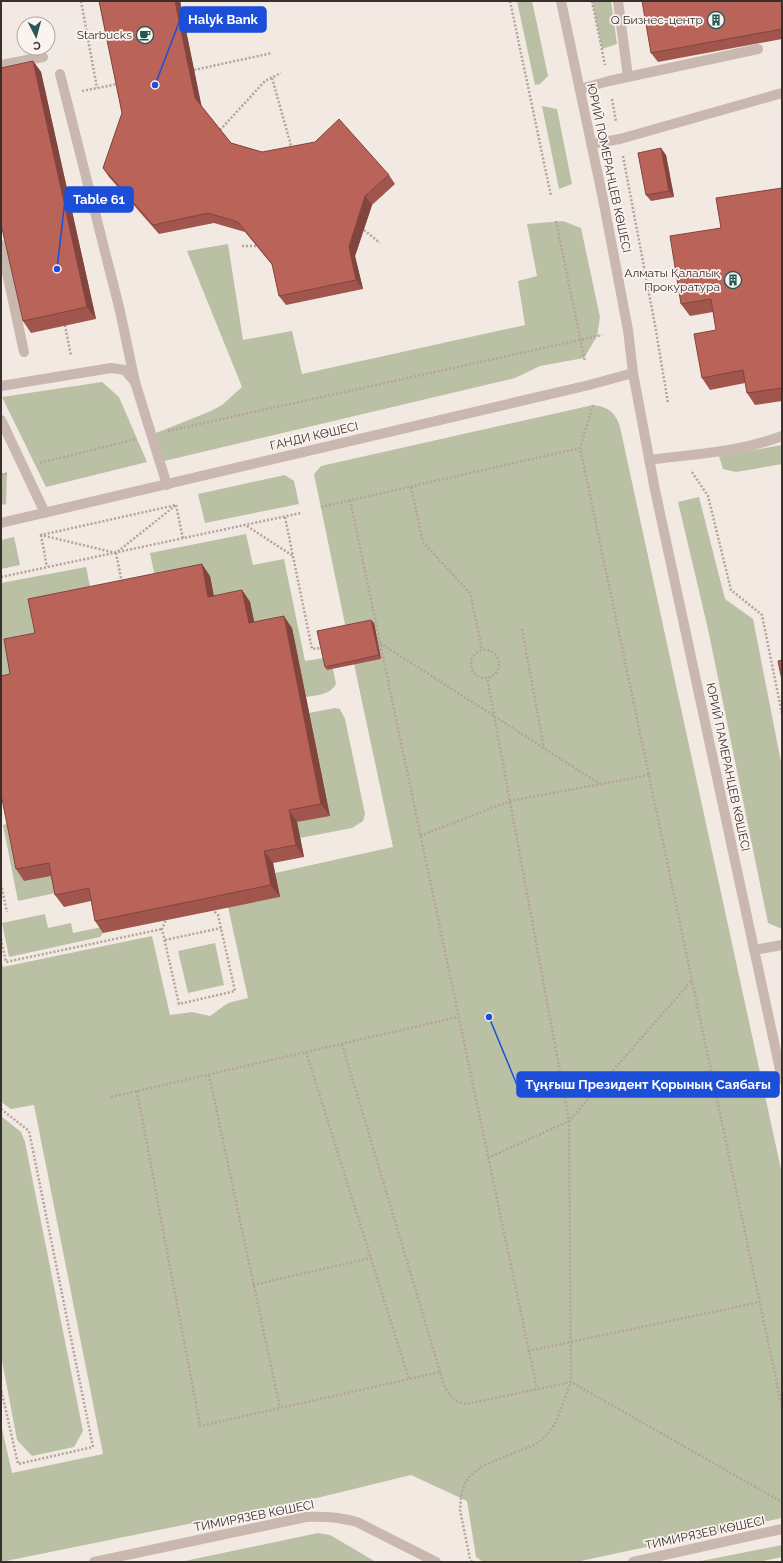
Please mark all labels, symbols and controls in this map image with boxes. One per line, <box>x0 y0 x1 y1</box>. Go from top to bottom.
callout: Halyk Bank <box>180 7 266 32</box>
building icon: Q Бизнес-центр <box>706 10 726 30</box>
text: Halyk Bank <box>188 12 259 27</box>
place label: Q Бизнес-центр <box>611 13 703 27</box>
north arrow <box>16 16 56 56</box>
cafe icon: Starbucks <box>135 25 155 45</box>
place label: Starbucks <box>77 28 132 42</box>
text: С <box>32 39 41 52</box>
street label: ЮРИЙ ПОМЕРАНЦЕВ КӨШЕСІ <box>584 82 634 254</box>
callout: Table 61 <box>65 187 133 212</box>
text: Table 61 <box>73 192 126 207</box>
place label: Алматы Қалалық Прокуратура <box>624 266 721 294</box>
building icon: Алматы Қалалық Прокуратура <box>723 270 743 290</box>
street label: ГАНДИ КӨШЕСІ <box>268 419 360 453</box>
street label: ЮРИЙ ПАМЕРАНЦЕВ КӨШЕСІ <box>703 681 753 853</box>
callout: Тұңғыш Президент Қорының Саябағы <box>517 1072 779 1097</box>
text: Тұңғыш Президент Қорының Саябағы <box>525 1077 771 1092</box>
street label: ТИМИРЯЗЕВ КӨШЕСІ <box>193 1497 315 1535</box>
street label: ТИМИРЯЗЕВ КӨШЕСІ <box>644 1513 766 1553</box>

